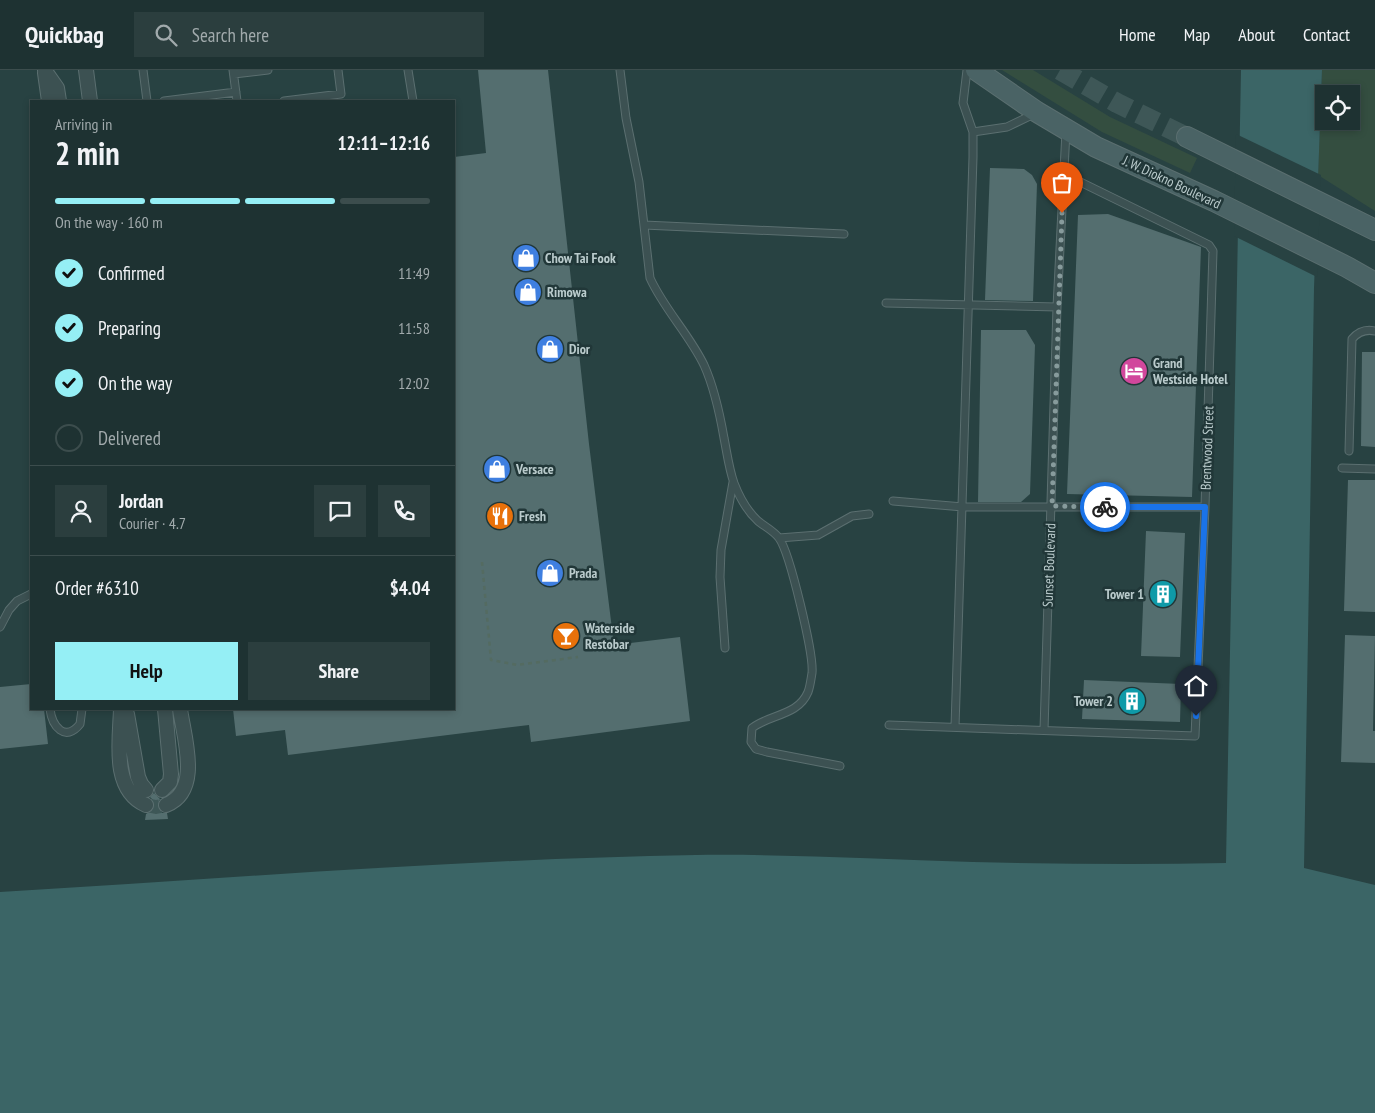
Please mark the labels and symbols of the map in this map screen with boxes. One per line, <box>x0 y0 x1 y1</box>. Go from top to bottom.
street label: J. W. Diokno Boulevard <box>1119 151 1224 213</box>
pin <box>1041 162 1083 213</box>
shop icon: Chow Tai Fook <box>511 243 541 273</box>
place label: Chow Tai Fook <box>545 249 616 267</box>
shop icon: Rimowa <box>513 277 543 307</box>
place label: Rimowa <box>547 283 587 301</box>
shop icon: Dior <box>535 334 565 364</box>
place label: Dior <box>569 340 591 358</box>
place label: Grand Westside Hotel <box>1152 354 1228 388</box>
hotel icon: Grand Westside Hotel <box>1119 356 1149 386</box>
street label: Brentwood Street <box>1197 405 1217 491</box>
shop icon: Versace <box>482 454 512 484</box>
place label: Versace <box>515 460 554 478</box>
courier <box>1080 482 1130 532</box>
restaurant icon: Fresh <box>485 501 515 531</box>
place label: Fresh <box>519 507 546 525</box>
street label: Sunset Boulevard <box>1039 523 1059 607</box>
shop icon: Prada <box>535 558 565 588</box>
place label: Prada <box>569 564 597 582</box>
building icon: Tower 1 <box>1148 579 1178 609</box>
place label: Tower 1 <box>1105 585 1144 603</box>
place label: Waterside Restobar <box>584 619 635 653</box>
bar icon: Waterside Restobar <box>551 621 581 651</box>
pin <box>1175 665 1217 716</box>
building icon: Tower 2 <box>1117 686 1147 716</box>
place label: Tower 2 <box>1074 692 1113 710</box>

